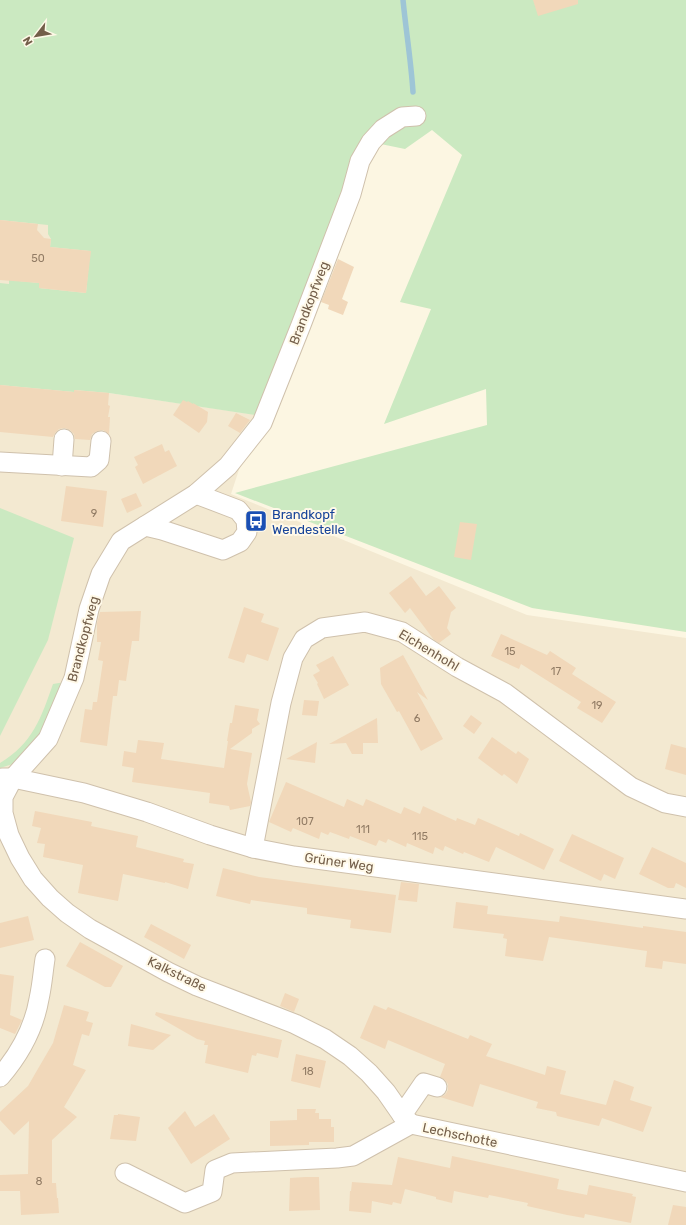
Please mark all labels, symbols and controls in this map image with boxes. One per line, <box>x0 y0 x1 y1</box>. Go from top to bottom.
north arrow <box>16 16 56 56</box>
text: N <box>20 34 35 48</box>
house number: 50 <box>31 252 45 265</box>
street label: Brandkopfweg <box>286 259 333 347</box>
house number: 9 <box>91 507 97 520</box>
place label: Brandkopf Wendestelle <box>272 507 345 537</box>
bus stop icon: Brandkopf Wendestelle <box>243 508 269 534</box>
street label: Brandkopfweg <box>64 594 103 684</box>
street label: Eichenhohl <box>396 626 462 674</box>
house number: 15 <box>504 645 516 658</box>
house number: 17 <box>551 665 562 678</box>
house number: 19 <box>591 699 603 712</box>
house number: 6 <box>414 712 421 725</box>
house number: 107 <box>296 815 314 828</box>
house number: 111 <box>356 823 370 836</box>
house number: 115 <box>412 830 428 843</box>
street label: Grüner Weg <box>303 850 375 875</box>
street label: Kalkstraße <box>145 953 209 995</box>
house number: 18 <box>302 1065 314 1078</box>
street label: Lechschotte <box>421 1120 499 1150</box>
house number: 8 <box>36 1175 43 1188</box>

